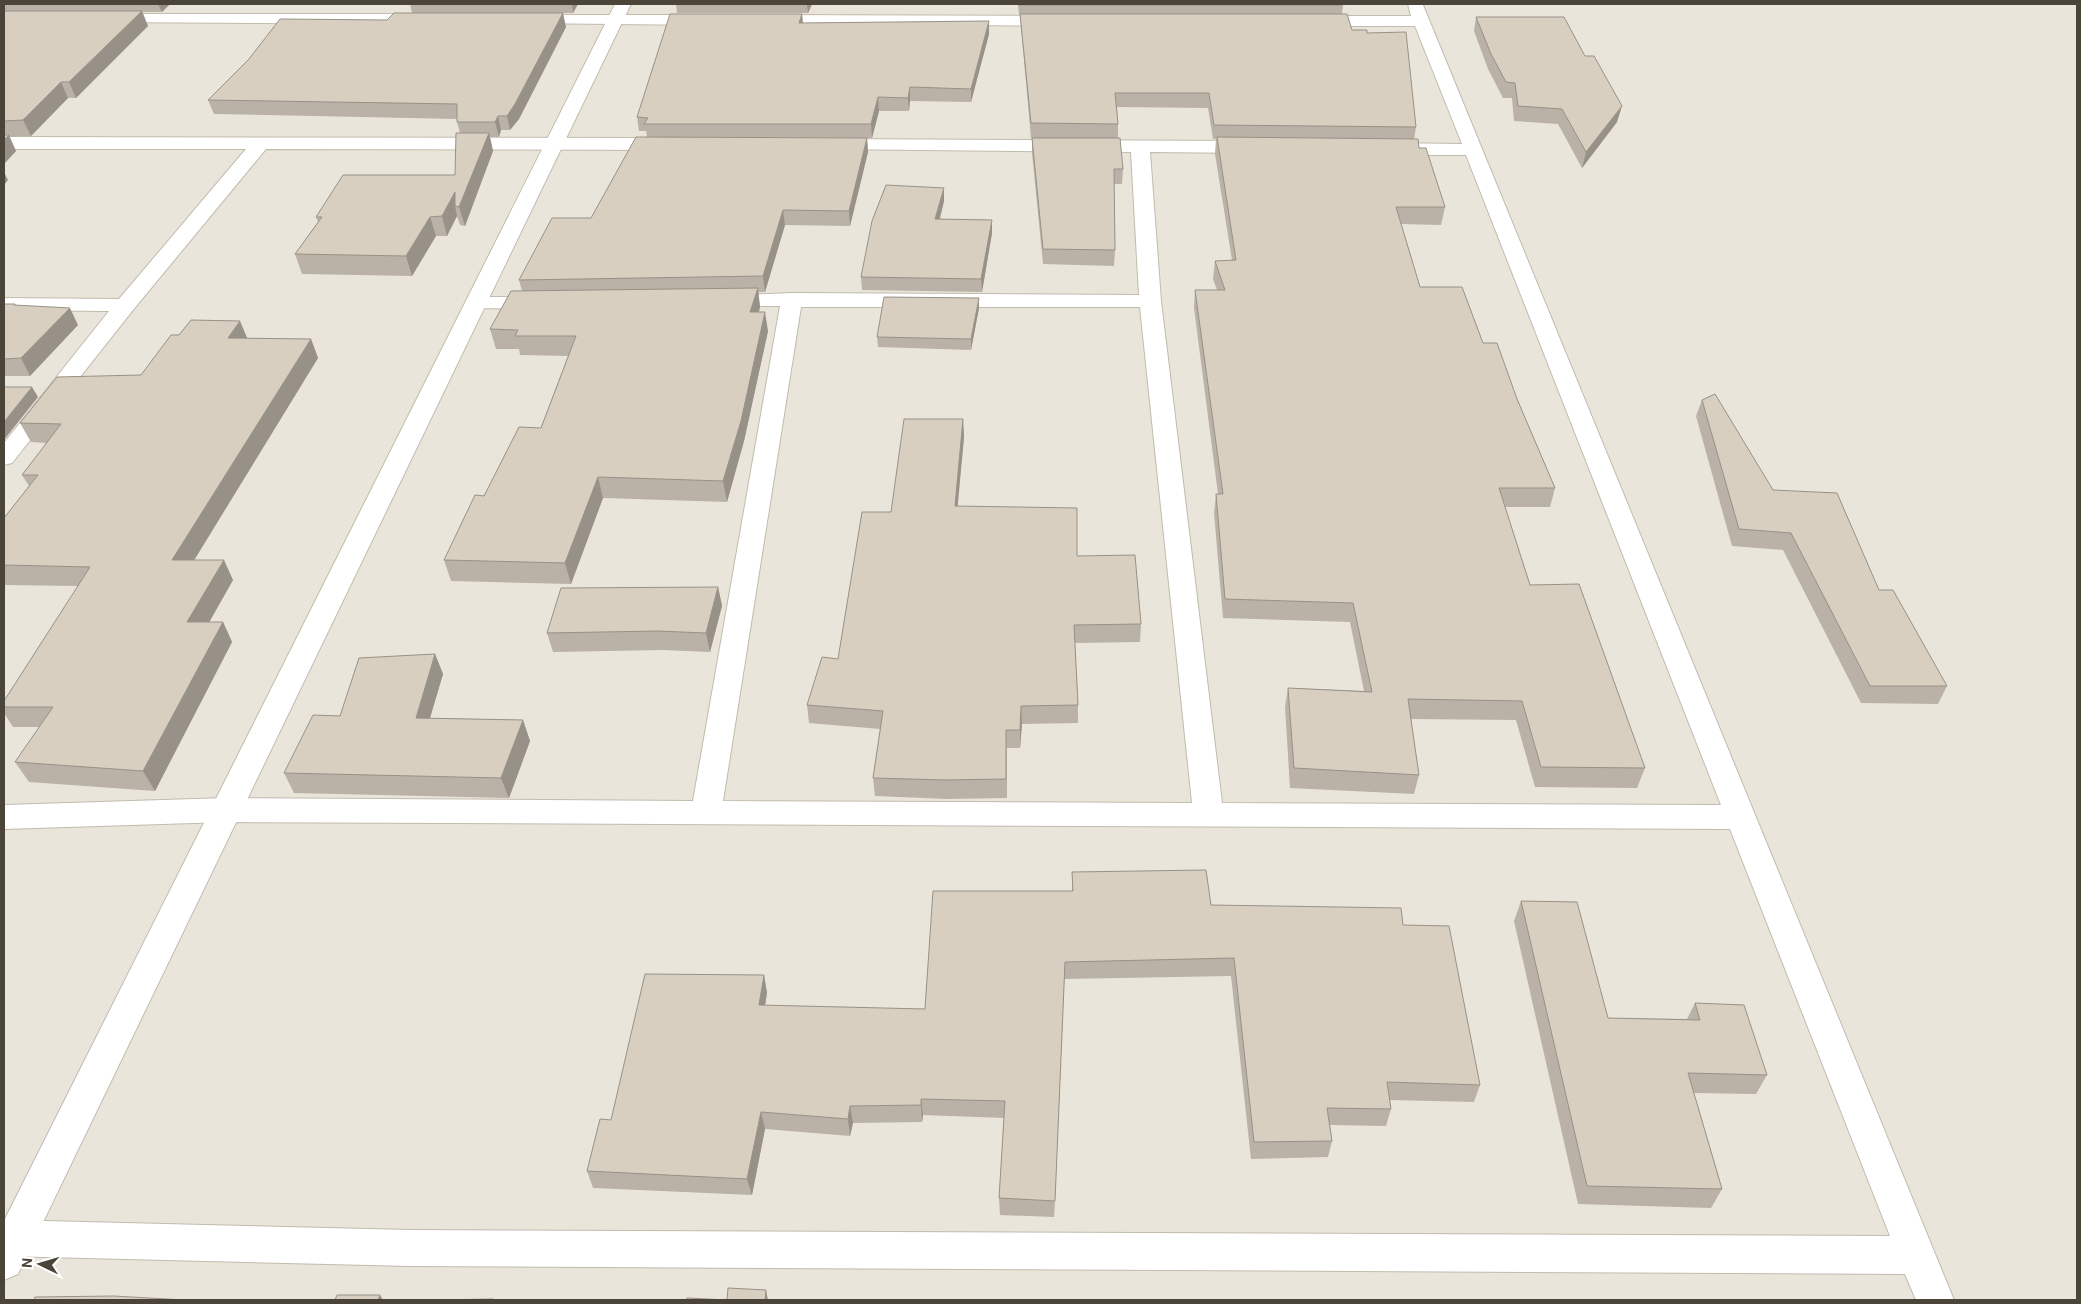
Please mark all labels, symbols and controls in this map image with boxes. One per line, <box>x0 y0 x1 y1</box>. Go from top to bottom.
north arrow <box>15 1239 65 1289</box>
text: N <box>19 1257 35 1268</box>

